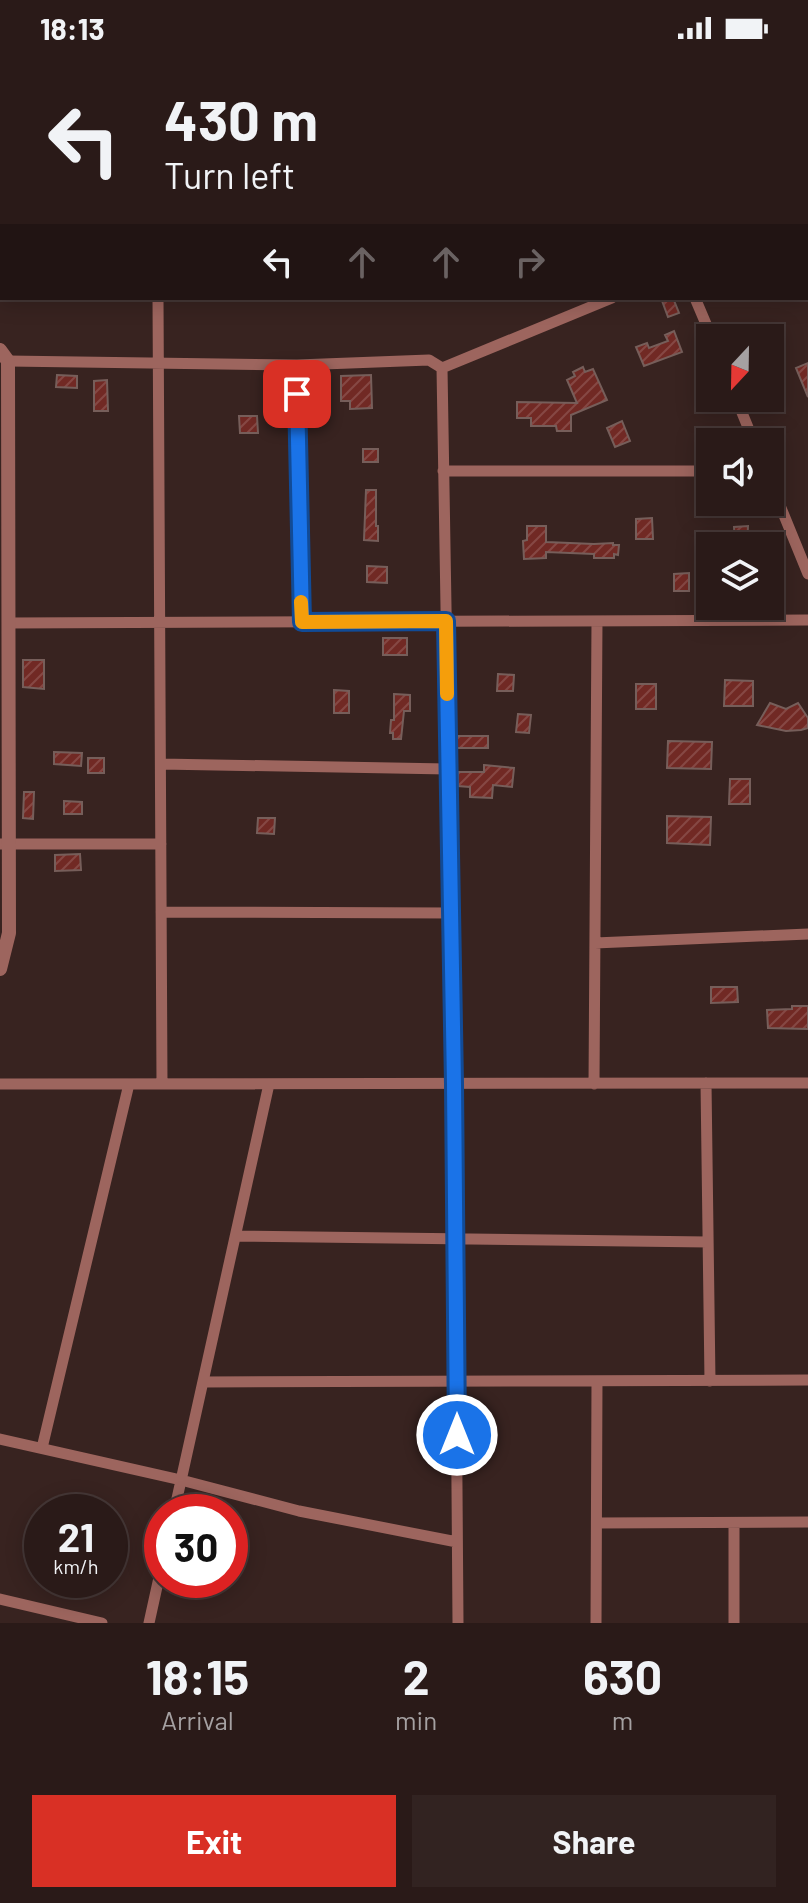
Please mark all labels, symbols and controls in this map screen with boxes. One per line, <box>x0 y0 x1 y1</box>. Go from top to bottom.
text: 18:13 <box>40 10 105 46</box>
text: 430 m <box>164 85 318 152</box>
icon: left <box>32 88 136 192</box>
text: Turn left <box>164 153 295 196</box>
icon: left <box>256 240 300 284</box>
icon: ahead <box>340 240 384 284</box>
icon: ahead <box>424 240 468 284</box>
icon: right <box>508 240 552 284</box>
north arrow <box>696 324 784 412</box>
map controls <box>696 324 784 620</box>
pin <box>263 360 331 428</box>
icon: arrive <box>275 372 319 416</box>
button: sound <box>696 428 784 516</box>
button: layers <box>696 532 784 620</box>
position arrow <box>415 1393 499 1477</box>
speed limit sign: 30 <box>144 1494 248 1598</box>
text: 21 <box>58 1512 94 1560</box>
text: km/h <box>53 1554 99 1578</box>
text: 18:15 <box>146 1647 249 1705</box>
text: 2 <box>403 1647 430 1705</box>
text: 630 <box>583 1647 662 1705</box>
text: Arrival <box>161 1704 234 1735</box>
text: min <box>395 1704 437 1735</box>
text: m <box>612 1704 633 1735</box>
button: Exit <box>32 1795 396 1887</box>
button: Share <box>412 1795 776 1887</box>

